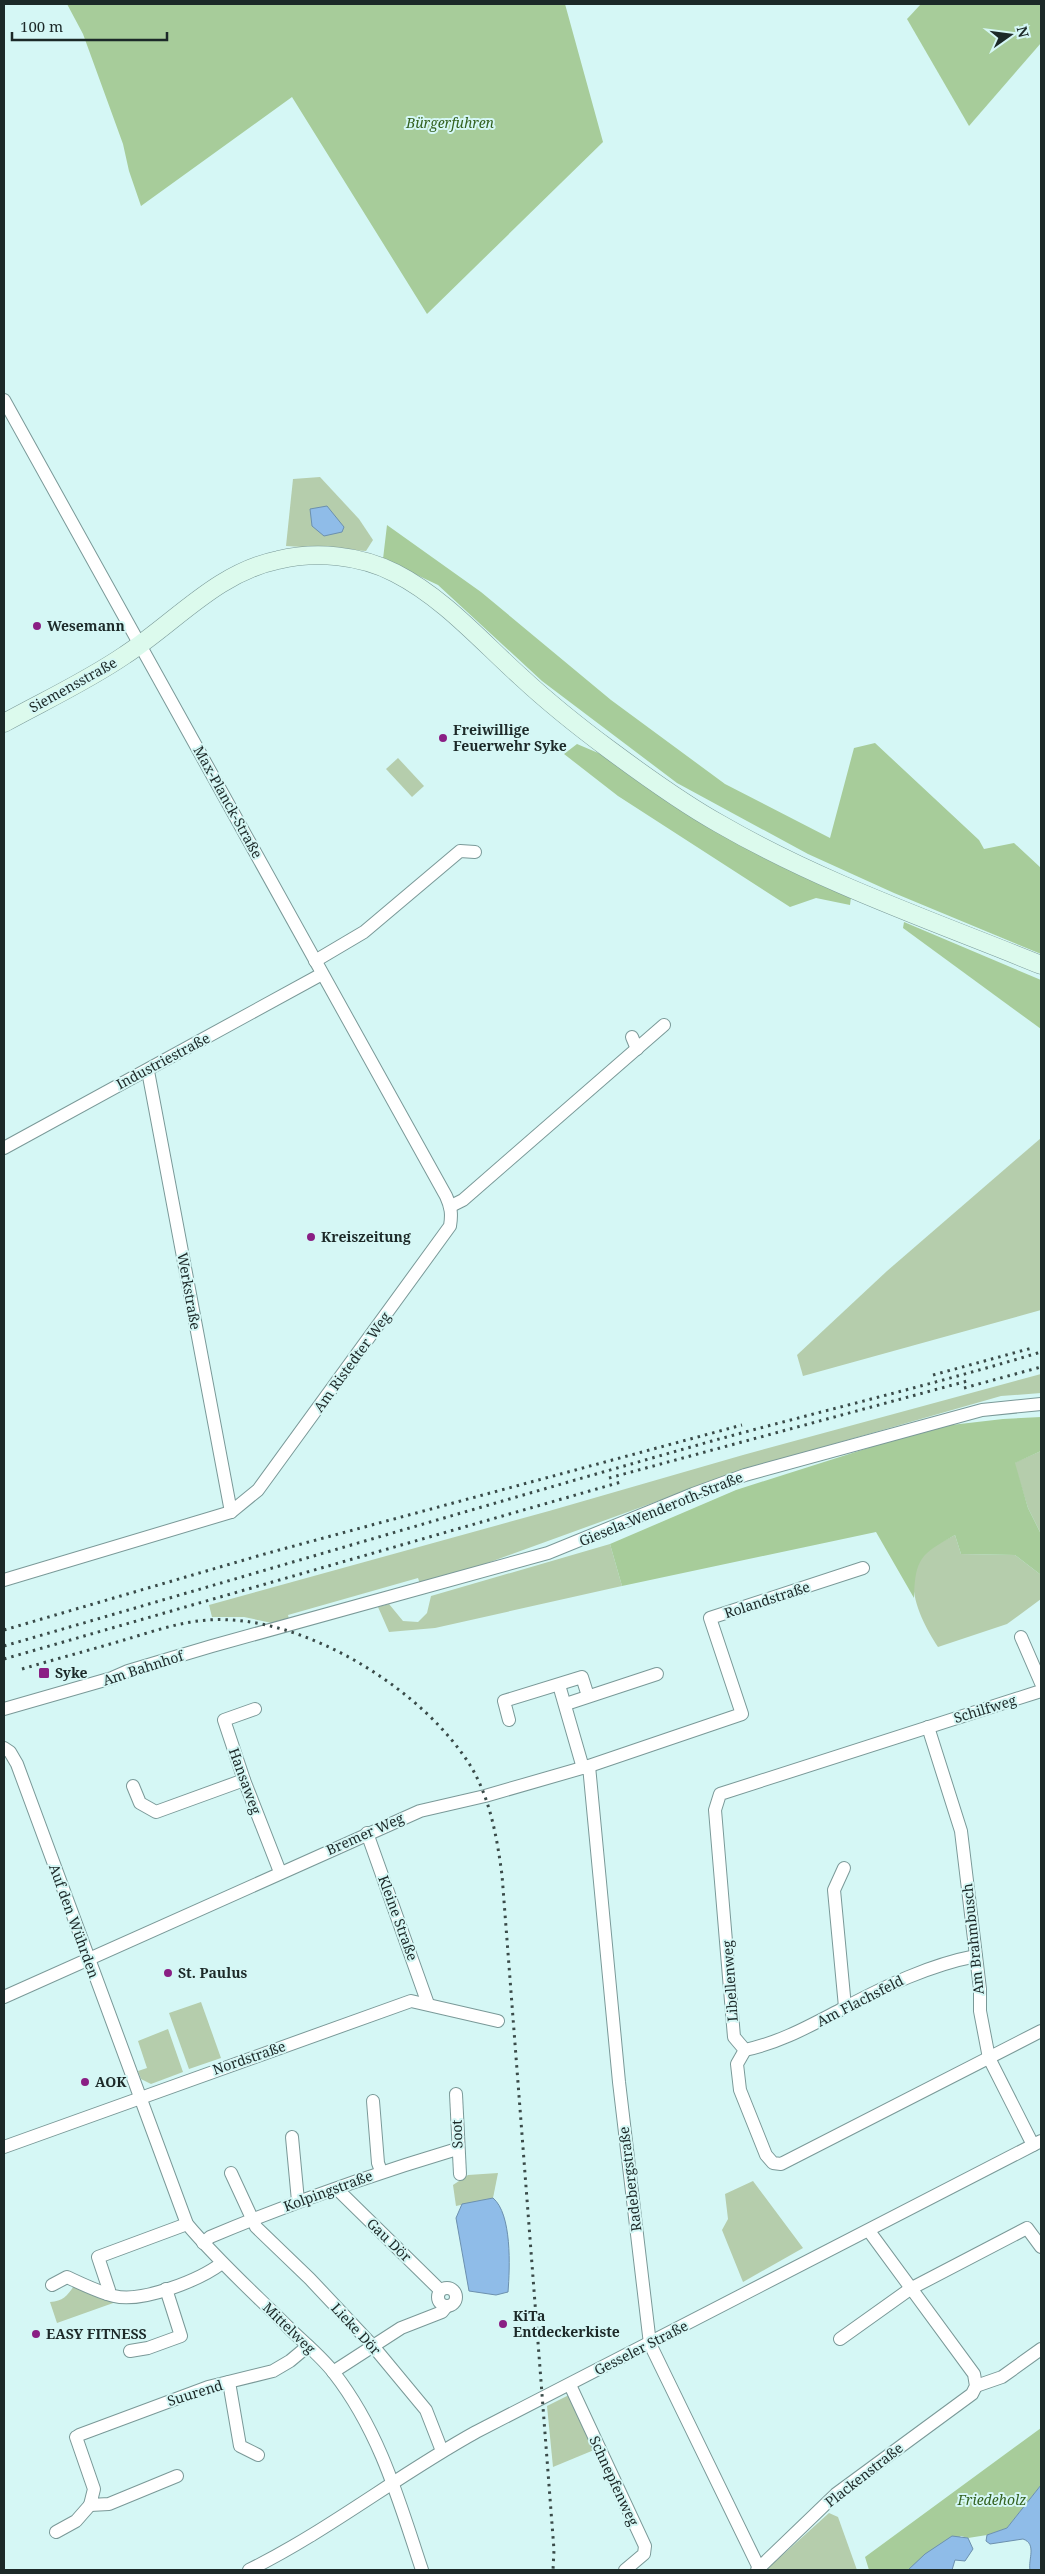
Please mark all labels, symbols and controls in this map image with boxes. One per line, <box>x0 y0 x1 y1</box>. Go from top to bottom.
scale bar <box>12 10 168 42</box>
north arrow <box>985 10 1035 60</box>
text: 100 m <box>20 16 63 36</box>
text: N <box>1013 24 1034 39</box>
park label: Bürgerfuhren <box>405 113 495 132</box>
place label: Wesemann <box>47 616 125 635</box>
marker: Wesemann <box>31 620 43 632</box>
street label: Siemensstraße <box>25 653 120 717</box>
place label: Freiwillige Feuerwehr Syke <box>453 720 567 755</box>
marker: Freiwillige Feuerwehr Syke <box>437 732 449 744</box>
street label: Max-Planck-Straße <box>190 742 267 861</box>
street label: Industriestraße <box>113 1028 213 1093</box>
place label: Kreiszeitung <box>321 1227 411 1246</box>
marker: Kreiszeitung <box>305 1231 317 1243</box>
street label: Werkstraße <box>173 1251 206 1331</box>
street label: Am Ristedter Weg <box>309 1308 395 1416</box>
street label: Giesela-Wenderoth-Straße <box>576 1467 745 1550</box>
street label: Rolandstraße <box>722 1577 812 1622</box>
street label: Am Bahnhof <box>100 1645 187 1690</box>
place label: Syke <box>55 1663 88 1682</box>
marker: Syke <box>37 1666 51 1680</box>
street label: Schilfweg <box>951 1690 1019 1727</box>
street label: Hansaweg <box>225 1745 266 1817</box>
street label: Bremer Weg <box>323 1808 407 1859</box>
street label: Auf den Wührden <box>45 1861 104 1981</box>
street label: Kleine Straße <box>374 1872 423 1963</box>
street label: Am Brahmbusch <box>957 1882 988 1996</box>
street label: Libellenweg <box>717 1939 742 2022</box>
place label: St. Paulus <box>178 1963 247 1982</box>
marker: St. Paulus <box>162 1967 174 1979</box>
street label: Am Flachsfeld <box>813 1970 907 2031</box>
street label: Nordstraße <box>210 2036 288 2079</box>
place label: AOK <box>95 2072 127 2091</box>
marker: AOK <box>79 2076 91 2088</box>
street label: Soot <box>447 2119 466 2149</box>
street label: Radebergstraße <box>614 2126 645 2233</box>
street label: Kolpingstraße <box>281 2166 375 2215</box>
street label: Gau Dör <box>363 2214 416 2266</box>
street label: Mittelweg <box>259 2298 320 2358</box>
street label: Lieke Dör <box>327 2299 386 2359</box>
place label: KiTa Entdeckerkiste <box>513 2306 620 2341</box>
street label: Gesseler Straße <box>591 2316 691 2379</box>
marker: KiTa Entdeckerkiste <box>497 2318 509 2330</box>
place label: EASY FITNESS <box>46 2324 147 2343</box>
marker: EASY FITNESS <box>30 2328 42 2340</box>
street label: Suurend <box>165 2375 225 2410</box>
street label: Schnepfenweg <box>585 2433 644 2529</box>
street label: Plackenstraße <box>821 2438 907 2511</box>
park label: Friedeholz <box>957 2490 1026 2509</box>

